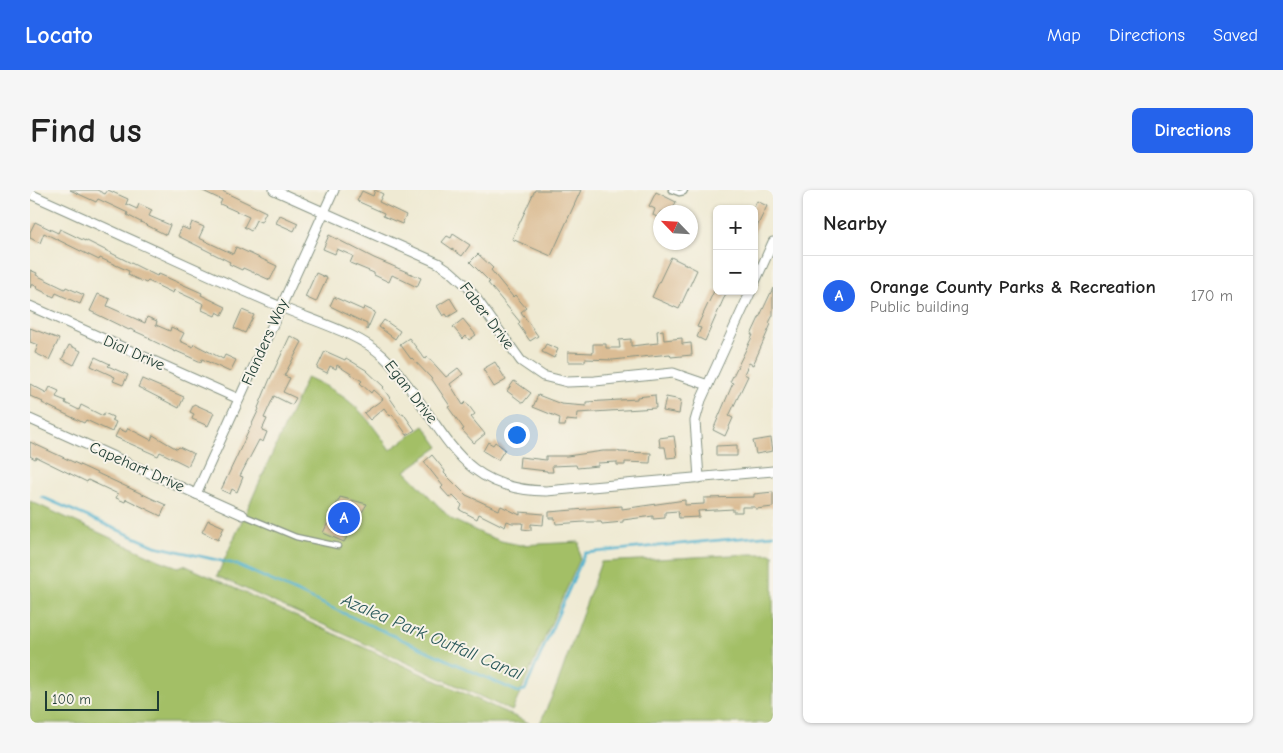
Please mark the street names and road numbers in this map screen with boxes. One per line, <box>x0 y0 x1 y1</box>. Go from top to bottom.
street label: Faber Drive <box>456 279 518 353</box>
street label: Flanders Way <box>238 295 292 388</box>
street label: Dial Drive <box>101 332 167 374</box>
street label: Egan Drive <box>381 357 441 427</box>
street label: Capehart Drive <box>87 438 187 496</box>

